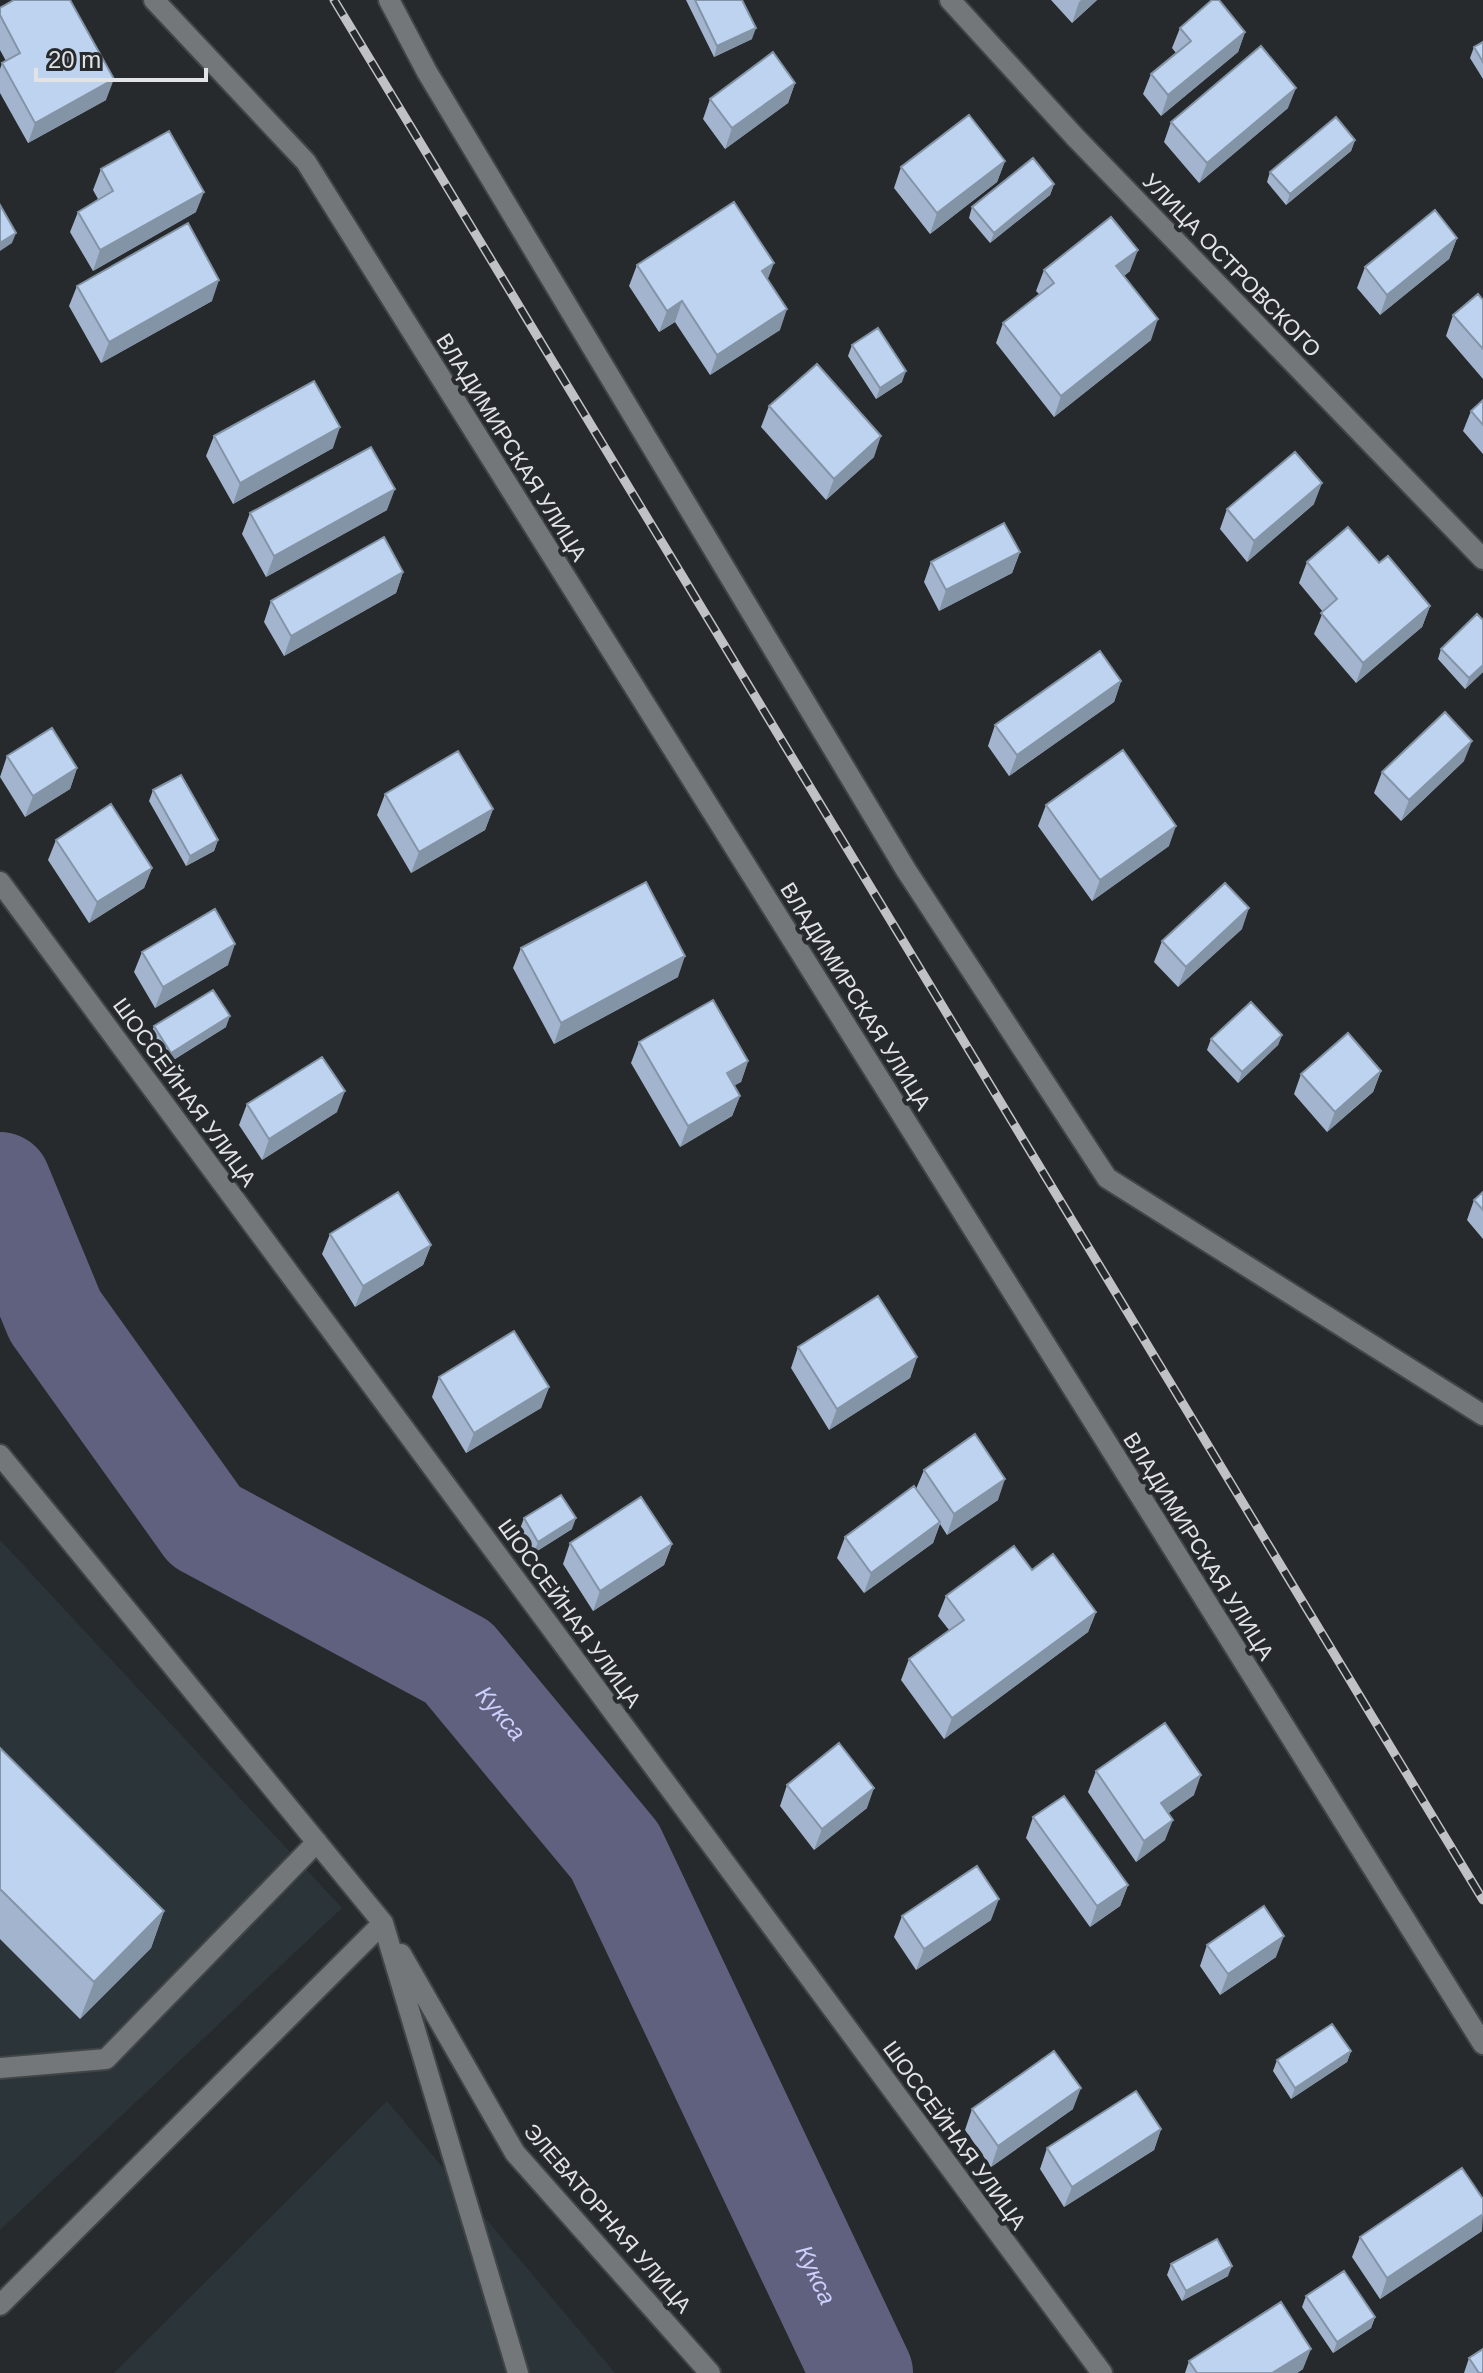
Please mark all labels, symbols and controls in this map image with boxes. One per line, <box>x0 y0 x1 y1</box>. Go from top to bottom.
scale bar <box>36 32 206 82</box>
text: 20 m <box>48 46 101 73</box>
street label: УЛИЦА ОСТРОВСКОГО <box>1138 169 1326 362</box>
street label: ВЛАДИМИРСКАЯ УЛИЦА <box>431 329 592 566</box>
street label: ВЛАДИМИРСКАЯ УЛИЦА <box>775 878 936 1115</box>
street label: ШОССЕЙНАЯ УЛИЦА <box>108 993 261 1192</box>
street label: ВЛАДИМИРСКАЯ УЛИЦА <box>1118 1428 1279 1665</box>
street label: ШОССЕЙНАЯ УЛИЦА <box>493 1514 646 1713</box>
water label: Кукса <box>471 1680 531 1746</box>
street label: ШОССЕЙНАЯ УЛИЦА <box>878 2036 1031 2235</box>
street label: ЭЛЕВАТОРНАЯ УЛИЦА <box>519 2119 697 2318</box>
water label: Кукса <box>791 2241 842 2309</box>

